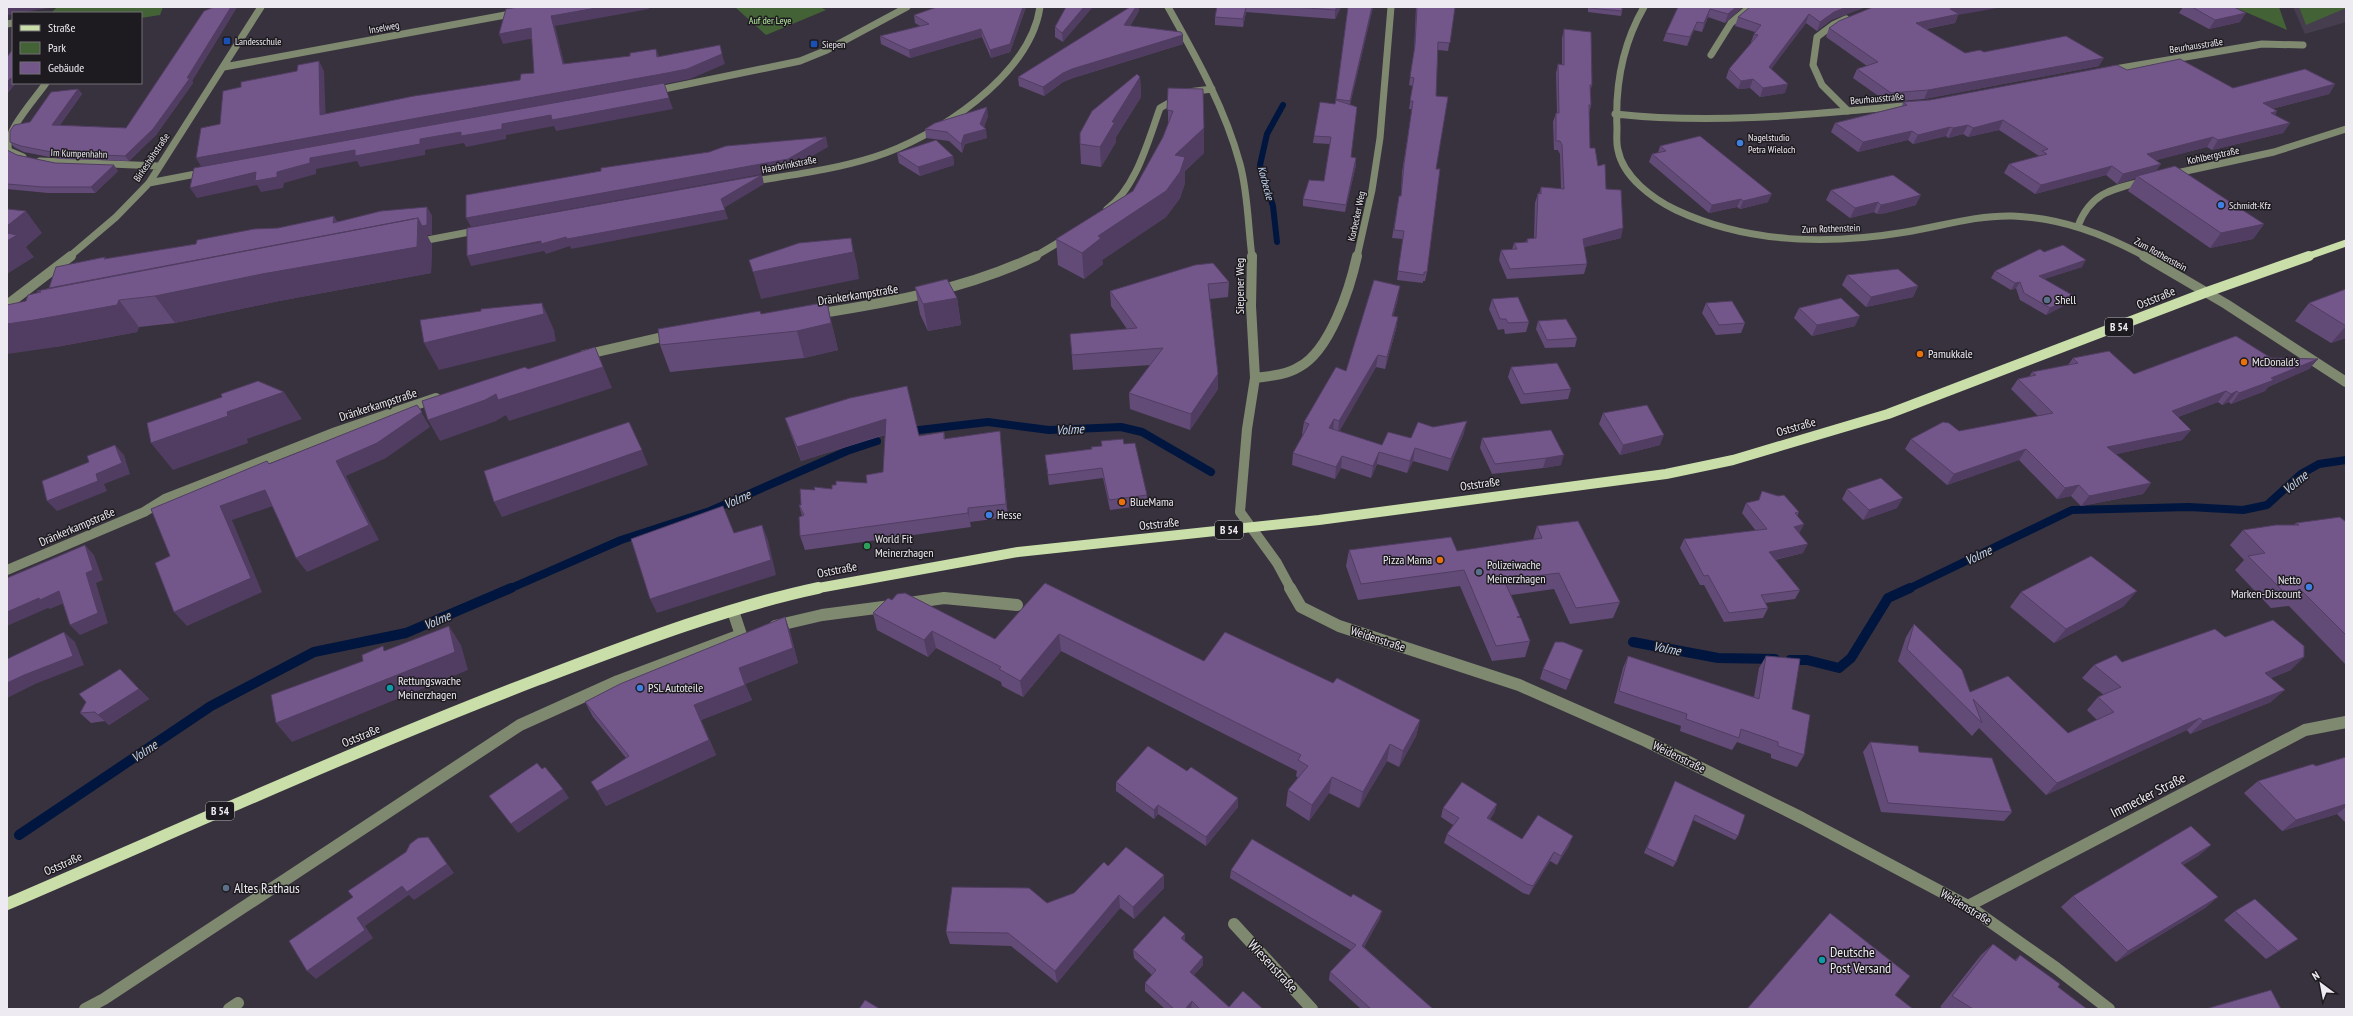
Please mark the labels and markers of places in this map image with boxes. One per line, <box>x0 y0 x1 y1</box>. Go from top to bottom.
place label: Landesschule <box>235 35 281 48</box>
marker: Landesschule <box>222 36 232 46</box>
place label: Siepen <box>822 38 845 51</box>
marker: Siepen <box>809 39 819 49</box>
place label: Nagelstudio Petra Wieloch <box>1748 131 1795 156</box>
marker: Nagelstudio Petra Wieloch <box>1735 138 1745 148</box>
place label: Schmidt-Kfz <box>2229 199 2271 212</box>
marker: Schmidt-Kfz <box>2216 200 2226 210</box>
place label: Shell <box>2055 292 2076 307</box>
marker: Shell <box>2042 295 2052 305</box>
place label: Pamukkale <box>1928 346 1973 361</box>
marker: Pamukkale <box>1915 349 1925 359</box>
place label: McDonald's <box>2252 354 2299 369</box>
marker: McDonald's <box>2239 357 2249 367</box>
place label: BlueMama <box>1130 494 1174 509</box>
marker: BlueMama <box>1117 497 1127 507</box>
place label: Hesse <box>997 507 1022 522</box>
marker: Hesse <box>984 510 994 520</box>
place label: World Fit Meinerzhagen <box>875 531 934 560</box>
marker: World Fit Meinerzhagen <box>862 541 872 551</box>
place label: Pizza Mama <box>1383 552 1432 567</box>
marker: Pizza Mama <box>1435 555 1445 565</box>
place label: Polizeiwache Meinerzhagen <box>1487 557 1546 586</box>
marker: Polizeiwache Meinerzhagen <box>1474 567 1484 577</box>
place label: Netto Marken-Discount <box>2231 572 2302 601</box>
marker: Netto Marken-Discount <box>2304 582 2314 592</box>
place label: Rettungswache Meinerzhagen <box>398 673 461 702</box>
place label: PSL Autoteile <box>648 680 703 695</box>
marker: Rettungswache Meinerzhagen <box>385 683 395 693</box>
marker: PSL Autoteile <box>635 683 645 693</box>
place label: Altes Rathaus <box>234 879 300 897</box>
marker: Altes Rathaus <box>221 883 231 893</box>
place label: Deutsche Post Versand <box>1830 943 1891 977</box>
marker: Deutsche Post Versand <box>1817 955 1827 965</box>

